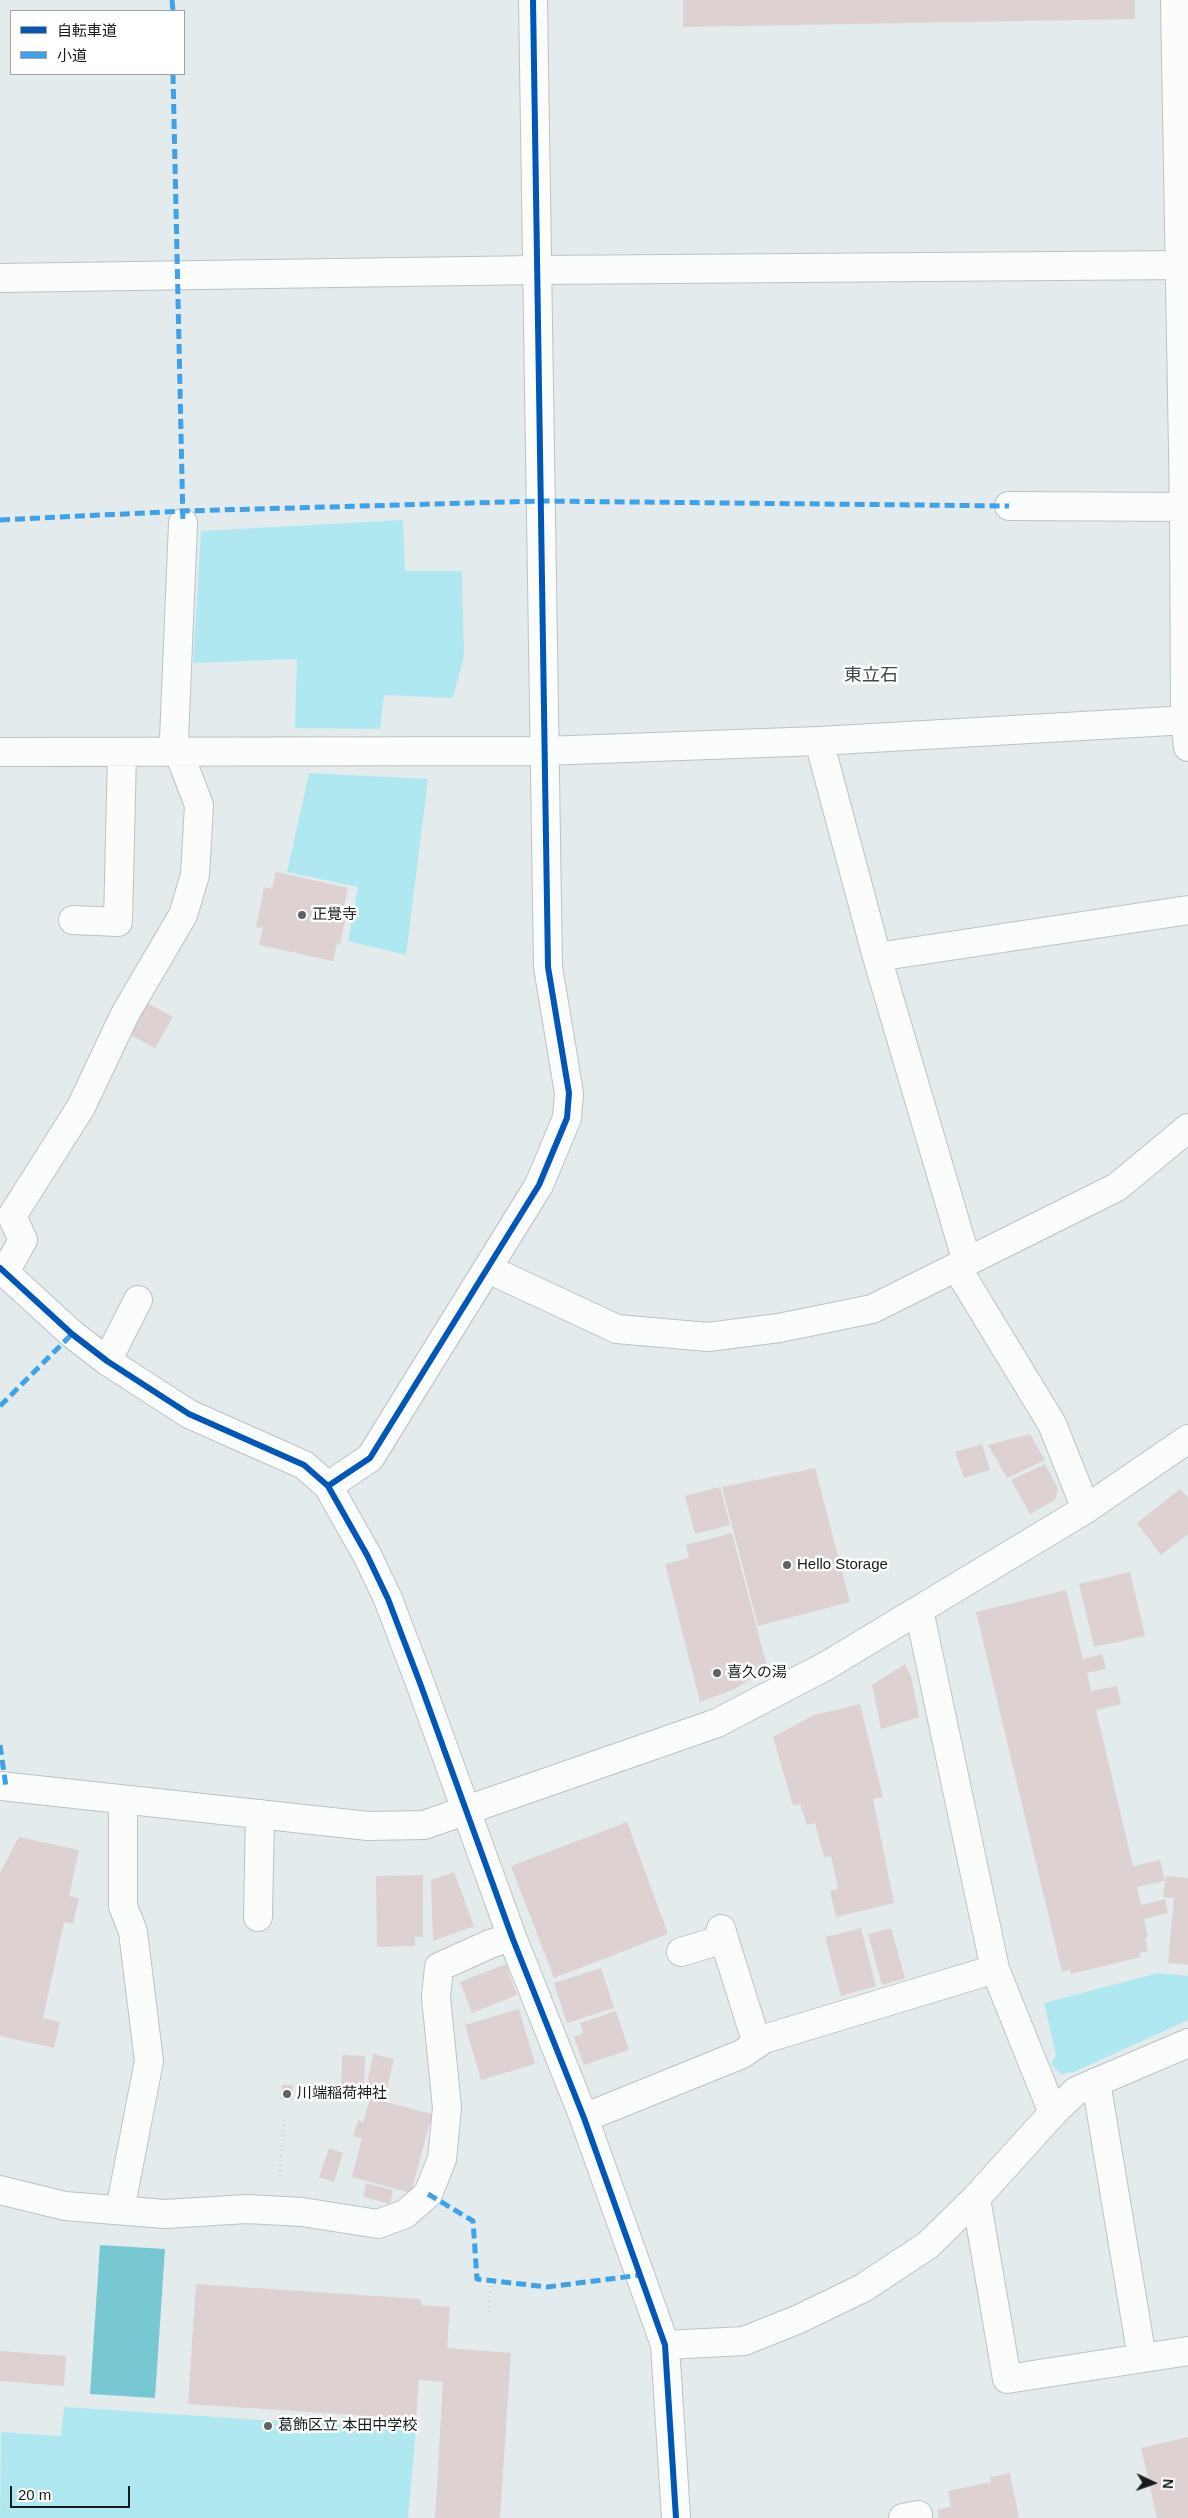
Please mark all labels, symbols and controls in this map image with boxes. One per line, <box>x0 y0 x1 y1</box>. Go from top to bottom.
legend <box>10 10 185 75</box>
text: 自転車道 <box>57 22 117 39</box>
text: 小道 <box>57 47 87 64</box>
district label: 東立石 <box>844 665 898 687</box>
place label: 正覺寺 <box>312 906 357 924</box>
marker: 正覺寺 <box>296 909 308 921</box>
place label: Hello Storage <box>797 1556 888 1574</box>
marker: Hello Storage <box>781 1559 793 1571</box>
place label: 喜久の湯 <box>727 1664 787 1682</box>
marker: 喜久の湯 <box>711 1667 723 1679</box>
place label: 川端稲荷神社 <box>297 2085 387 2103</box>
marker: 川端稲荷神社 <box>281 2088 293 2100</box>
place label: 葛飾区立 本田中学校 <box>278 2417 417 2435</box>
marker: 葛飾区立 本田中学校 <box>262 2420 274 2432</box>
north arrow <box>1128 2458 1178 2508</box>
scale bar <box>12 2476 132 2508</box>
text: N <box>1160 2478 1176 2489</box>
text: 20 m <box>18 2486 51 2503</box>

